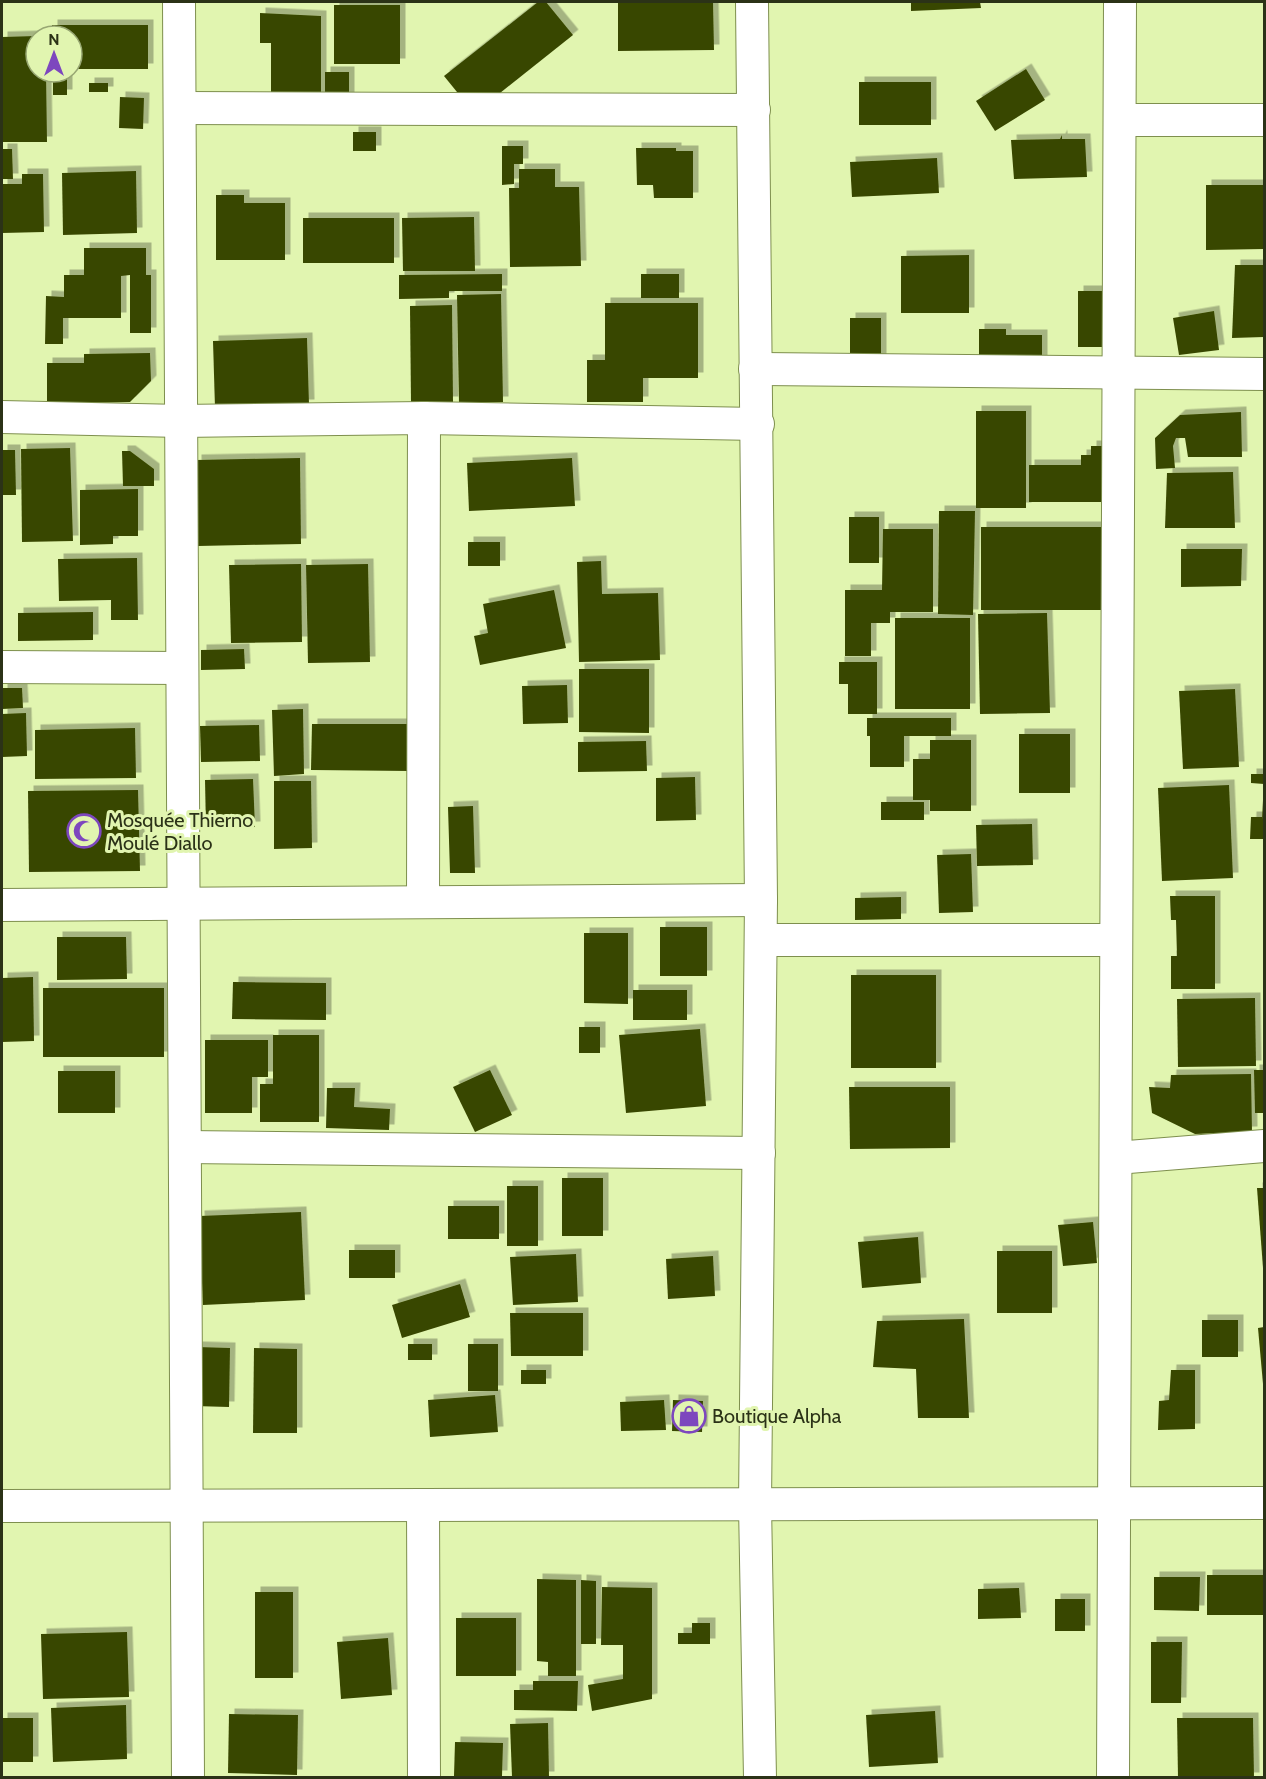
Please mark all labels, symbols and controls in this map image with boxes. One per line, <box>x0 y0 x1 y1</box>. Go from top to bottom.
north arrow <box>24 24 84 84</box>
text: N <box>48 30 60 49</box>
place label: Mosquée Thierno Moulé Diallo <box>107 808 253 855</box>
mosque icon: Mosquée Thierno Moulé Diallo <box>66 813 102 849</box>
shop icon: Boutique Alpha <box>671 1398 707 1434</box>
place label: Boutique Alpha <box>712 1404 842 1428</box>

